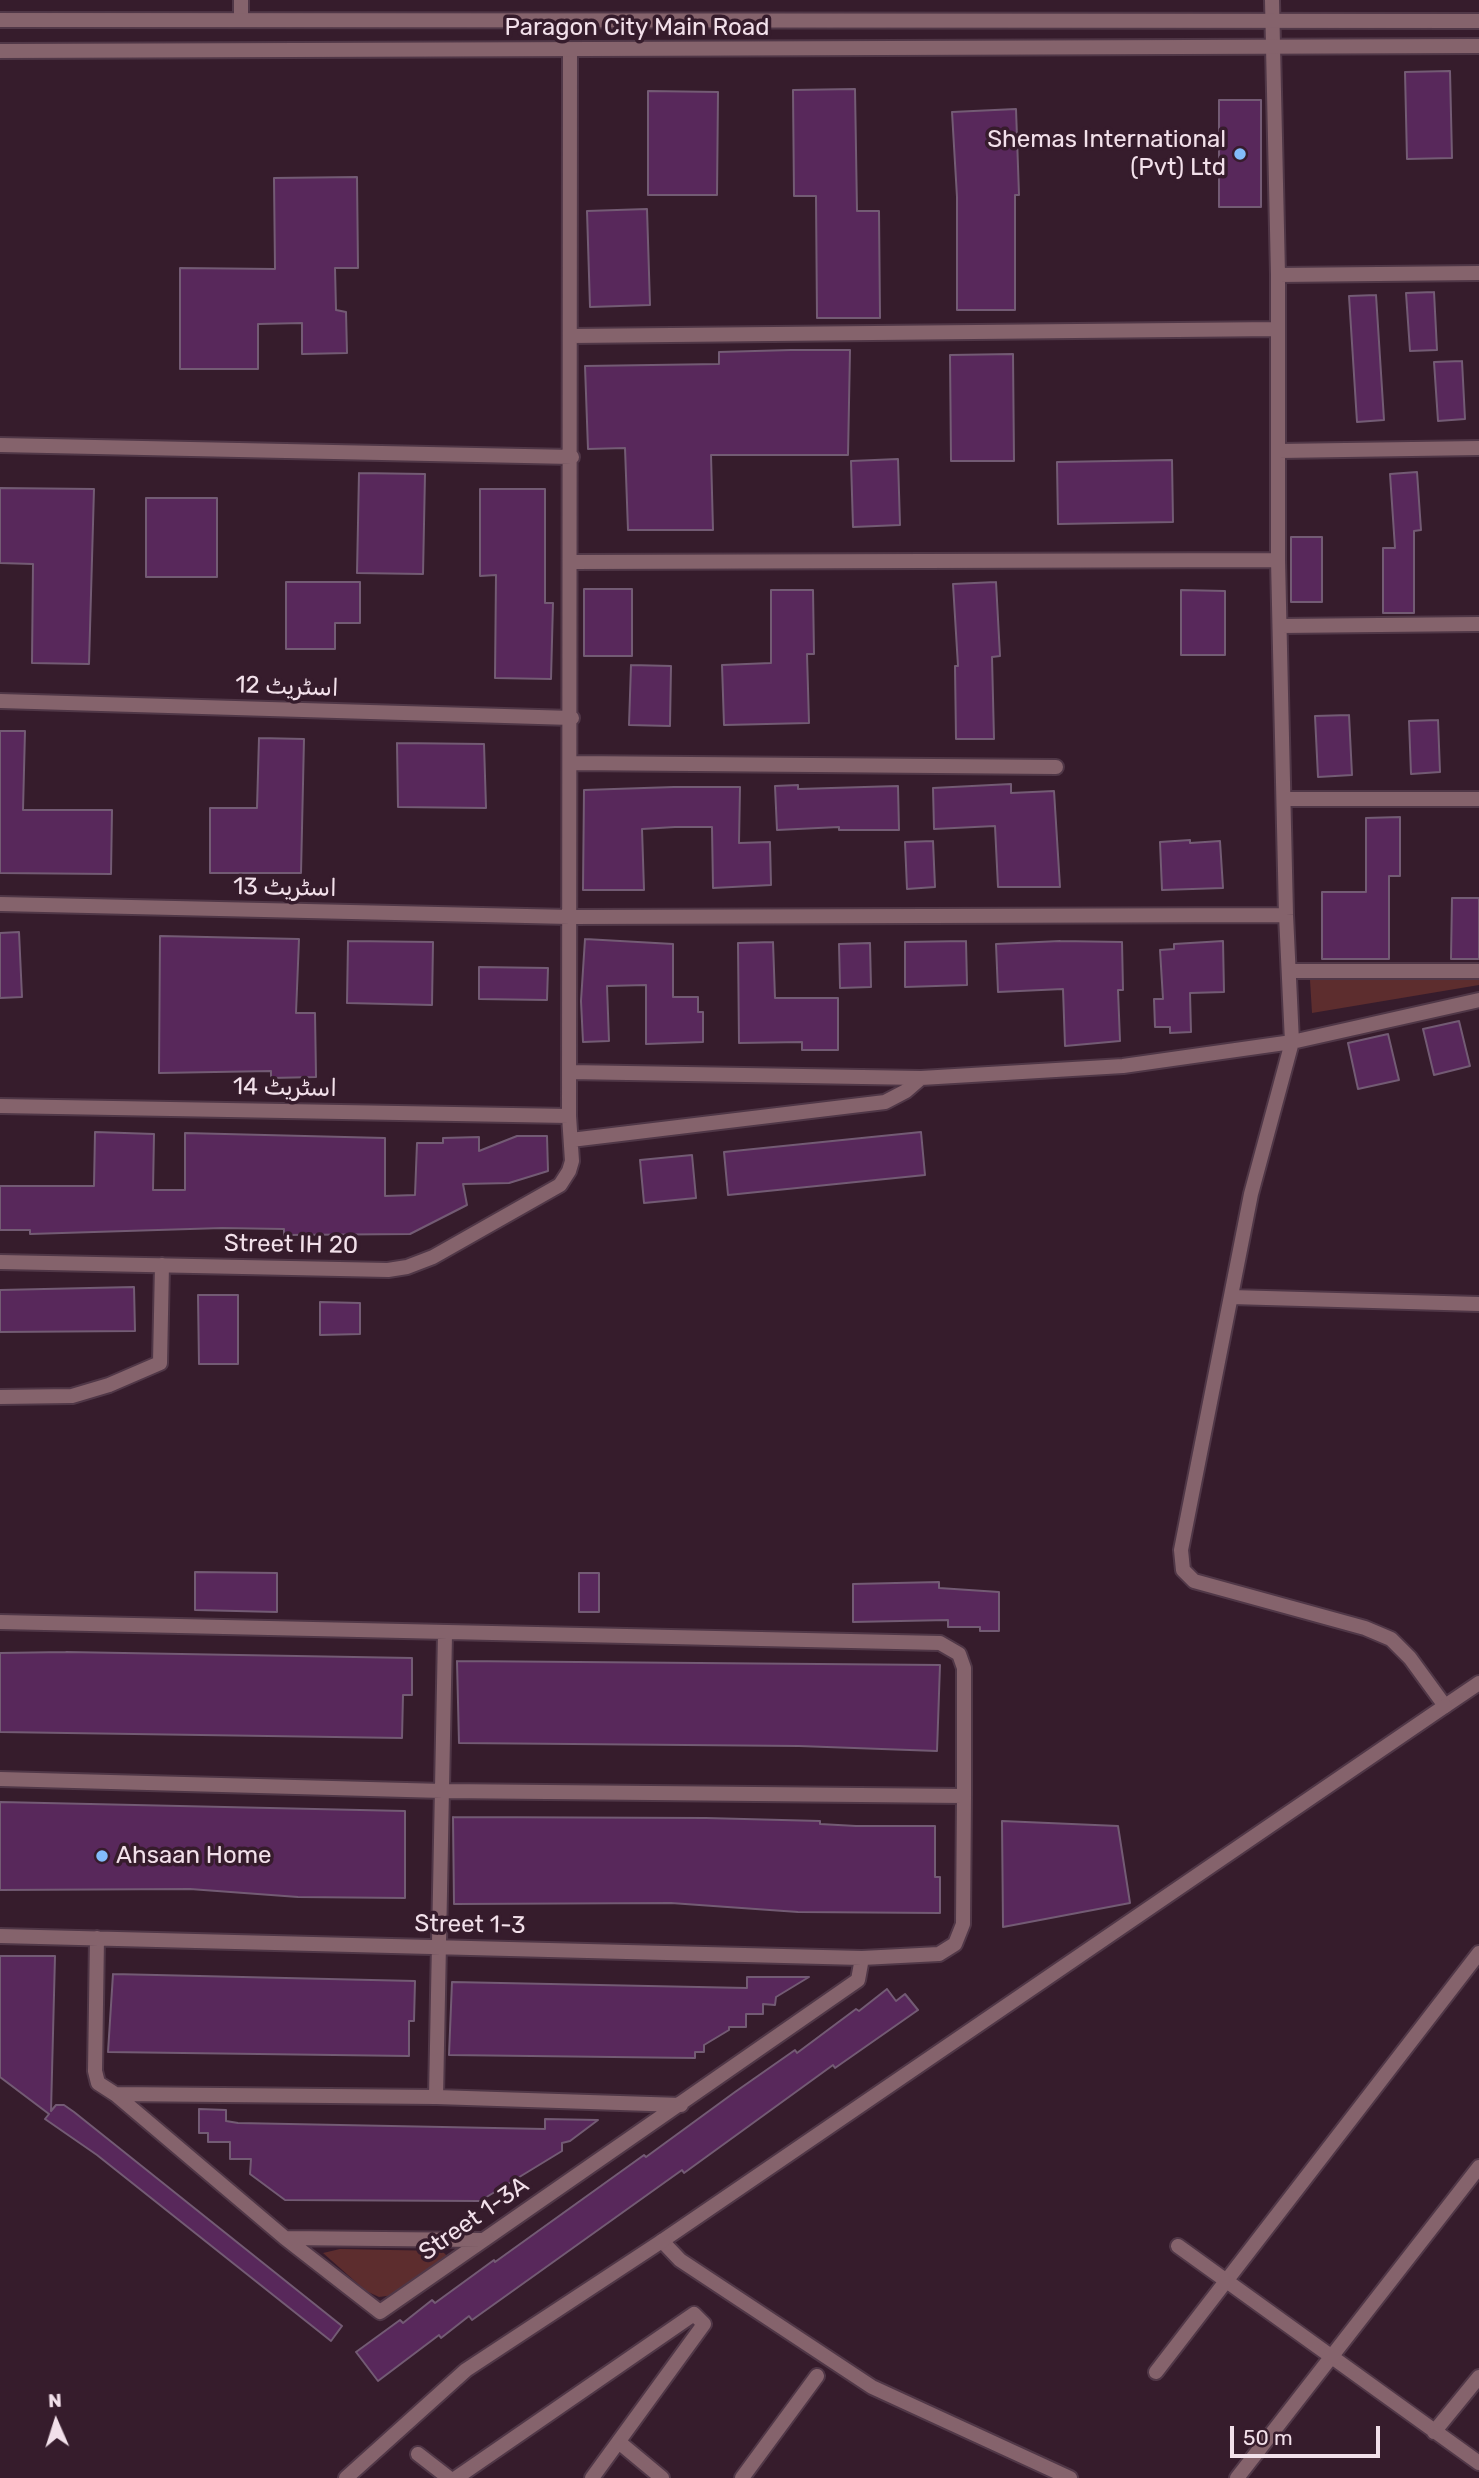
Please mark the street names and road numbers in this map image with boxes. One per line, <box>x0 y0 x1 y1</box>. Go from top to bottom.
street label: Paragon City Main Road <box>505 14 769 42</box>
street label: اسٹریٹ 12 <box>235 671 339 703</box>
street label: اسٹریٹ 13 <box>233 873 337 903</box>
street label: اسٹریٹ 14 <box>233 1073 337 1103</box>
street label: Street IH 20 <box>224 1229 358 1261</box>
street label: Street 1-3 <box>414 1910 526 1940</box>
street label: Street 1-3A <box>414 2171 534 2267</box>

